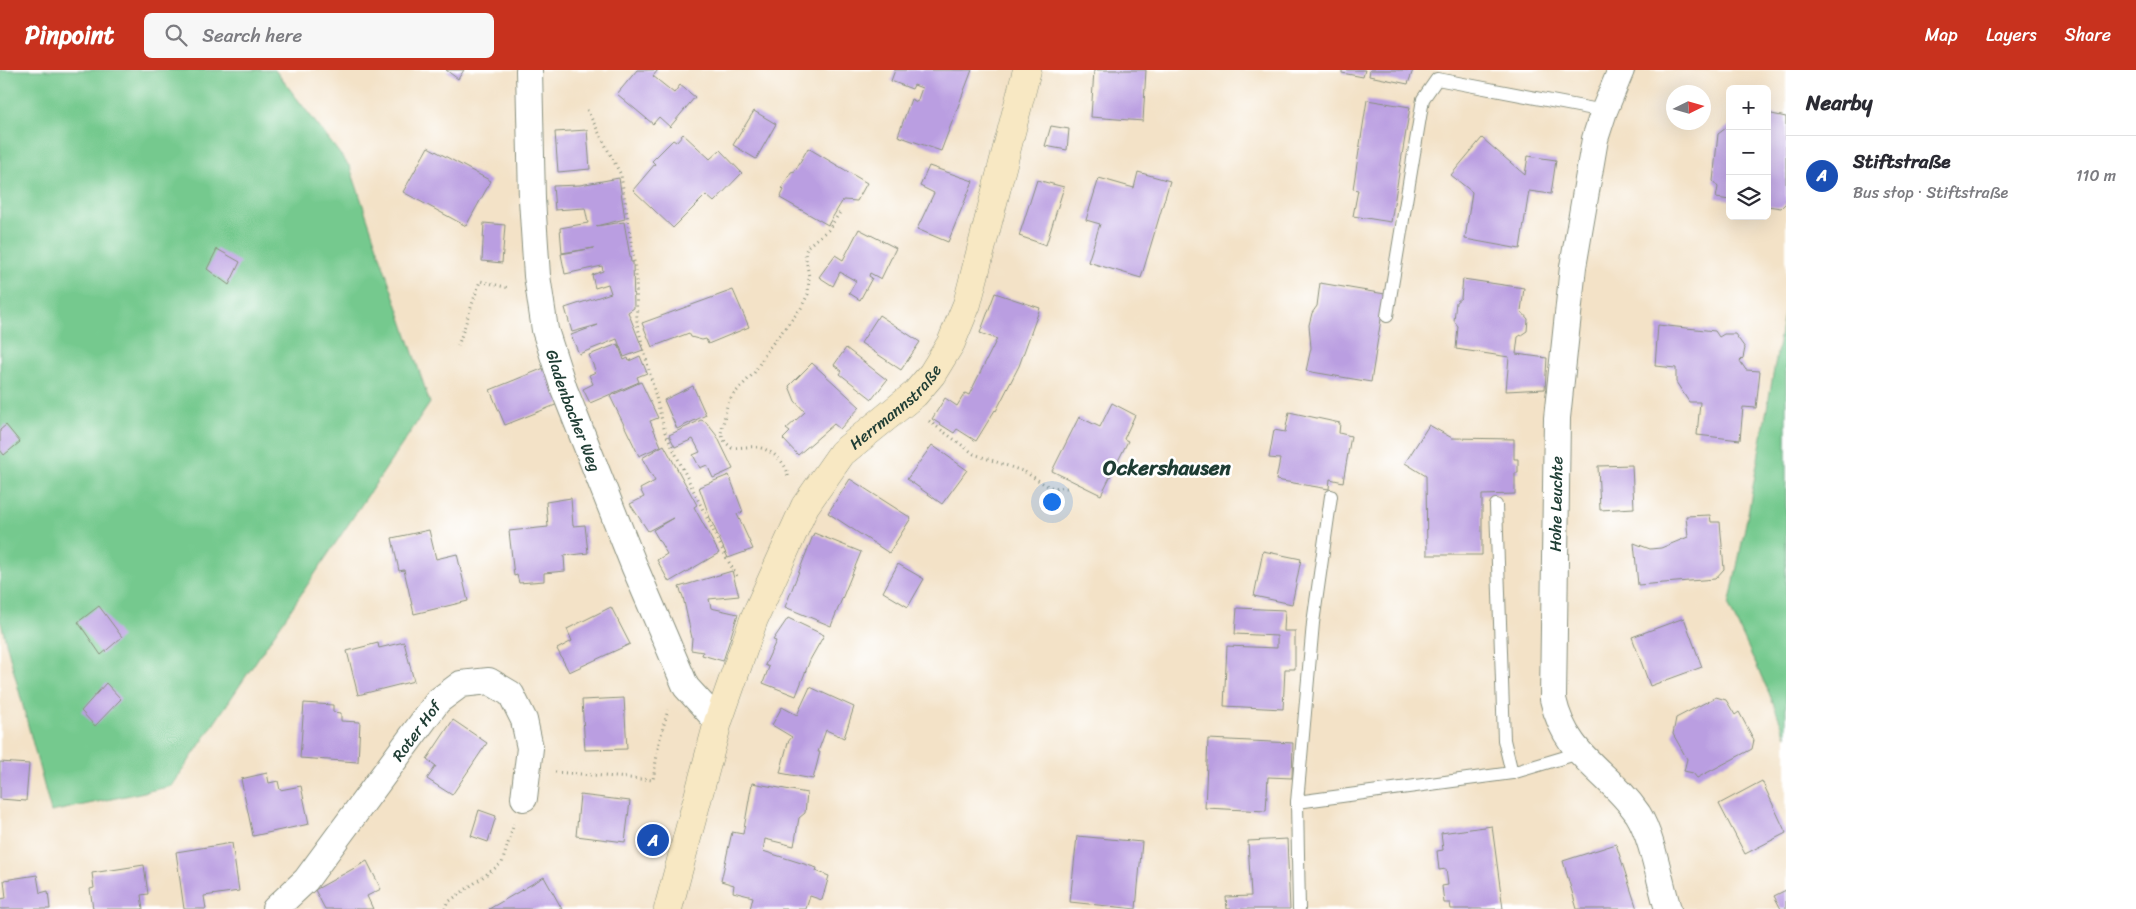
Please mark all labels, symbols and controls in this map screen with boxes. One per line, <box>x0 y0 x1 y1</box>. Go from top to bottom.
search box <box>144 13 494 58</box>
text: Pinpoint <box>25 14 114 56</box>
text: Search here <box>202 19 302 52</box>
text: Map <box>1925 19 1958 51</box>
text: Layers <box>1986 19 2037 51</box>
text: Share <box>2065 19 2111 51</box>
icon: search <box>162 21 190 49</box>
text: Nearby <box>1806 84 1872 122</box>
north arrow <box>1666 85 1711 130</box>
map controls <box>1726 85 1771 220</box>
button: + <box>1726 85 1771 130</box>
button: − <box>1726 130 1771 175</box>
text: Stiftstraße <box>1853 145 1951 178</box>
text: A <box>1817 161 1827 190</box>
text: 110 m <box>2076 161 2116 190</box>
button: layers <box>1726 175 1771 220</box>
text: Bus stop · Stiftstraße <box>1853 178 2008 207</box>
street label: Gladenbacher Weg <box>538 345 610 476</box>
street label: Herrmannstraße <box>842 358 949 457</box>
district label: Ockershausen <box>1103 449 1232 487</box>
street label: Hohe Leuchte <box>1541 456 1571 552</box>
your location <box>1039 489 1065 515</box>
street label: Roter Hof <box>384 692 450 767</box>
pin: A <box>637 821 669 859</box>

